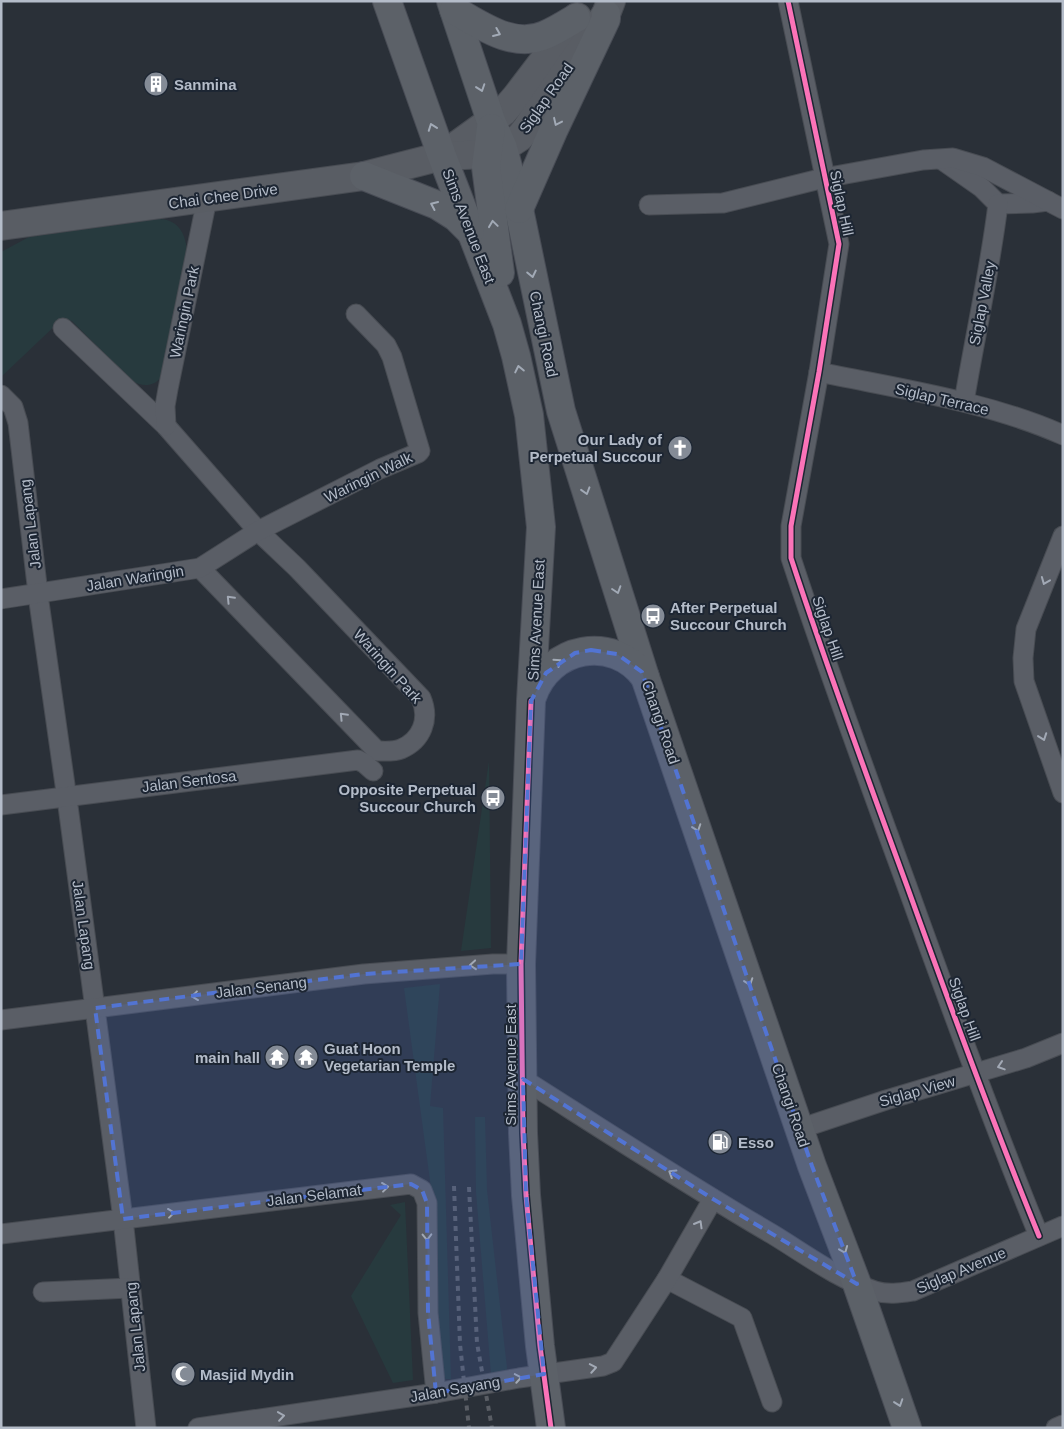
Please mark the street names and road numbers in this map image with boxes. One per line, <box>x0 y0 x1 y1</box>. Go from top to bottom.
street label: Siglap Road <box>516 60 576 136</box>
street label: Sims Avenue East <box>439 166 499 287</box>
street label: Siglap Hill <box>827 169 857 237</box>
street label: Chai Chee Drive <box>167 180 279 212</box>
street label: Siglap Valley <box>965 259 999 347</box>
street label: Waringin Park <box>166 264 202 360</box>
street label: Changi Road <box>527 289 561 379</box>
street label: Siglap Terrace <box>894 380 990 418</box>
street label: Waringin Walk <box>321 448 415 506</box>
street label: Jalan Lapang <box>16 478 44 570</box>
street label: Sims Avenue East <box>524 558 548 681</box>
street label: Jalan Waringin <box>85 562 185 594</box>
street label: Siglap Hill <box>809 594 847 662</box>
street label: Waringin Park <box>350 626 426 707</box>
street label: Changi Road <box>639 678 683 766</box>
street label: Jalan Sentosa <box>141 767 238 795</box>
street label: Jalan Lapang <box>69 879 99 971</box>
street label: Jalan Senang <box>214 973 308 1001</box>
street label: Siglap Hill <box>946 975 984 1043</box>
street label: Sims Avenue East <box>502 1003 519 1126</box>
street label: Changi Road <box>769 1061 813 1149</box>
street label: Siglap View <box>877 1072 957 1110</box>
street label: Jalan Selamat <box>266 1181 363 1209</box>
street label: Siglap Avenue <box>914 1243 1008 1297</box>
street label: Jalan Lapang <box>122 1281 148 1373</box>
street label: Jalan Sayang <box>409 1373 501 1405</box>

